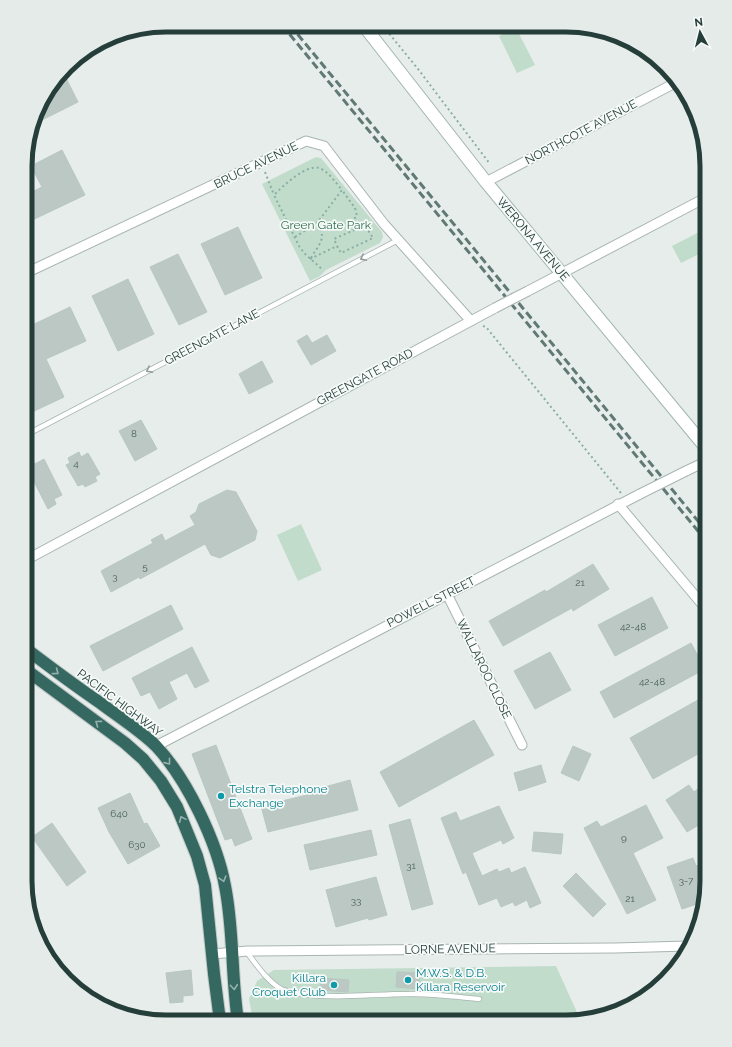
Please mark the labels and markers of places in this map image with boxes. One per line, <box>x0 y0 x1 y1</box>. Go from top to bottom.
place label: Telstra Telephone Exchange <box>229 782 327 810</box>
marker: Telstra Telephone Exchange <box>216 791 226 801</box>
place label: M.W.S. & D.B. Killara Reservoir <box>416 966 506 994</box>
place label: Killara Croquet Club <box>252 971 326 999</box>
marker: M.W.S. & D.B. Killara Reservoir <box>403 975 413 985</box>
marker: Killara Croquet Club <box>329 980 339 990</box>

